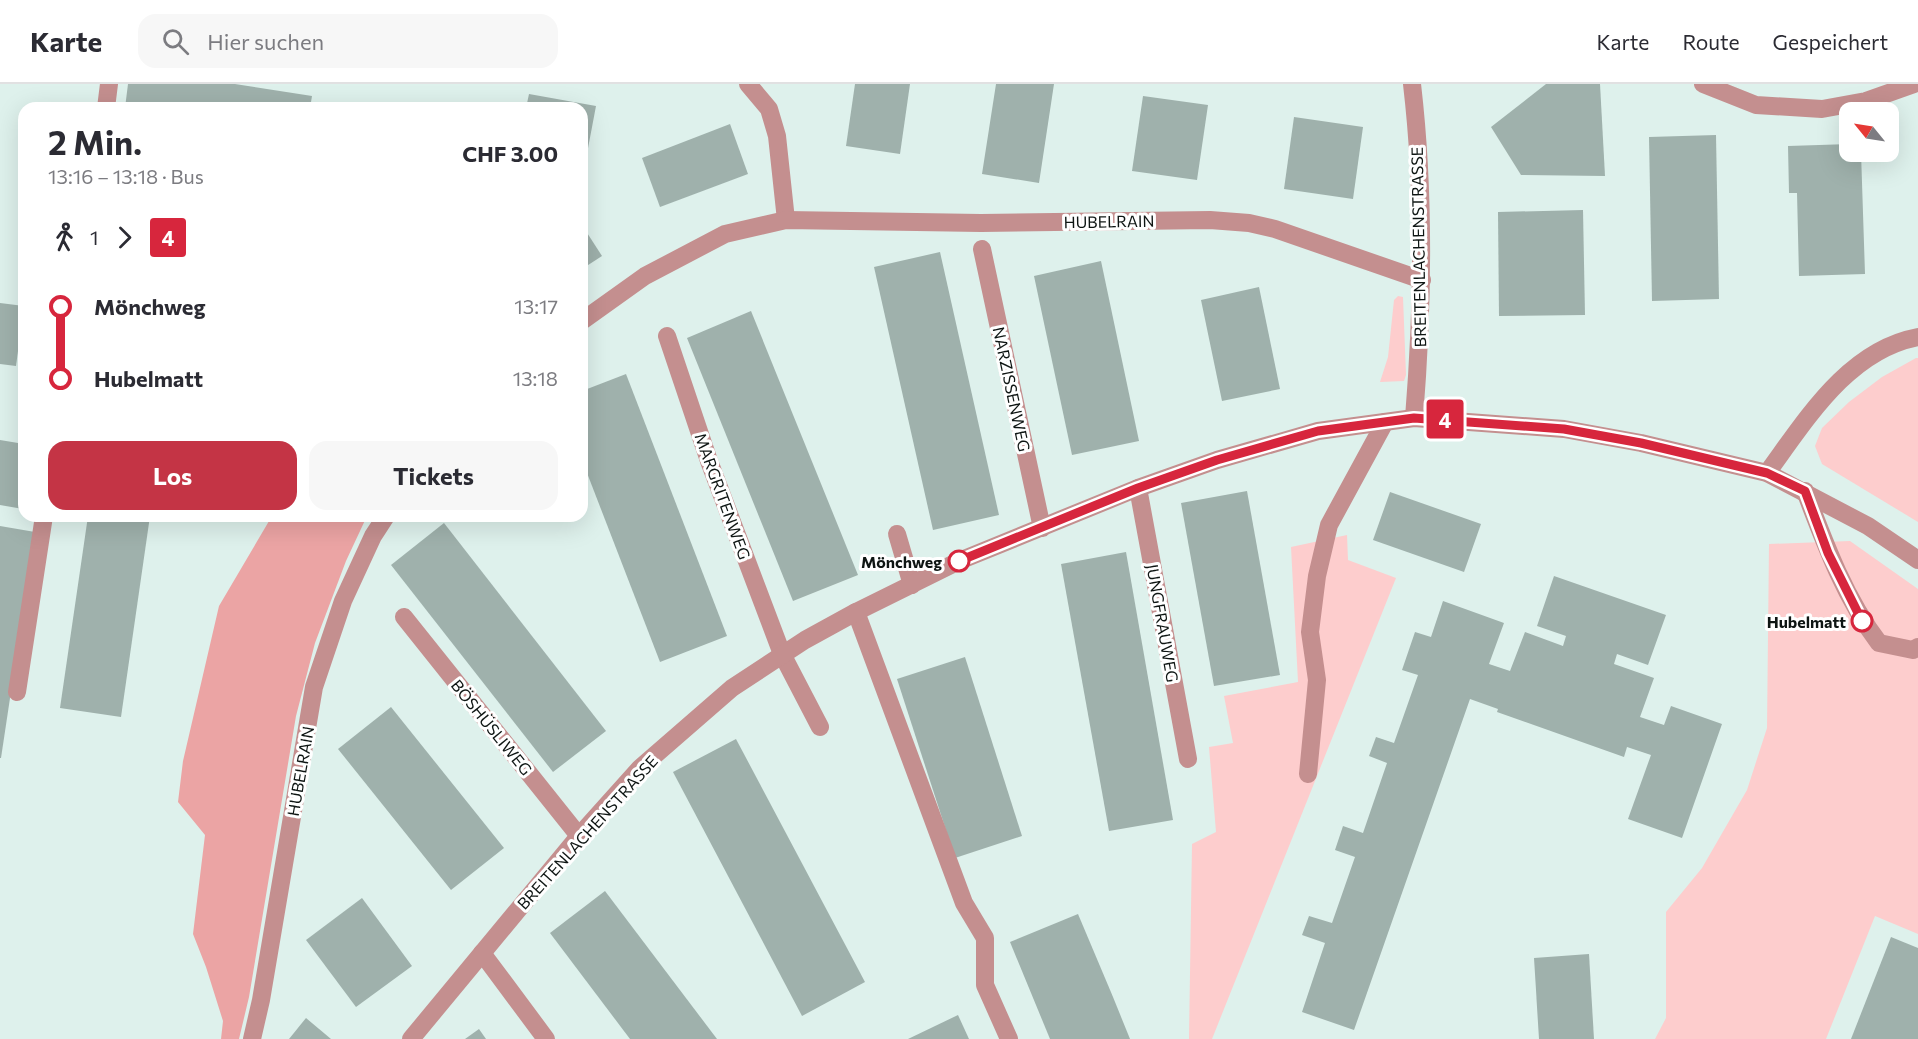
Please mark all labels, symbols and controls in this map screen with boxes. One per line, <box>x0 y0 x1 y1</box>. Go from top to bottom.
search box <box>138 14 558 68</box>
text: Karte <box>30 24 102 58</box>
icon: search <box>159 25 192 58</box>
text: Hier suchen <box>207 28 324 55</box>
text: Karte <box>1596 29 1649 54</box>
text: Route <box>1682 29 1740 54</box>
text: Gespeichert <box>1773 29 1888 54</box>
north arrow <box>1839 102 1899 162</box>
map controls <box>1839 102 1899 162</box>
text: 2 Min. <box>48 121 142 162</box>
text: CHF 3.00 <box>462 140 558 167</box>
street label: BREITENLACHENSTRASSE <box>1407 147 1429 347</box>
text: 13:16 – 13:18 · Bus <box>48 164 204 188</box>
street label: HUBELRAIN <box>1063 211 1155 231</box>
icon: walk <box>48 221 81 254</box>
icon: forward <box>108 221 141 254</box>
text: 1 <box>90 225 99 249</box>
text: 4 <box>162 225 174 250</box>
text: Mönchweg <box>94 293 206 320</box>
text: 13:17 <box>514 294 558 318</box>
street label: NARZISSENWEG <box>990 325 1034 453</box>
text: Hubelmatt <box>94 365 203 392</box>
text: 13:18 <box>513 366 558 390</box>
line badge: 4 <box>1426 400 1464 438</box>
text: 4 <box>1439 407 1451 432</box>
street label: MARGRITENWEG <box>691 430 755 562</box>
button: Los <box>48 441 297 510</box>
button: Tickets <box>309 441 558 510</box>
marker: Mönchweg <box>948 550 970 572</box>
place label: Mönchweg <box>861 552 942 571</box>
street label: JUNGFRAUWEG <box>1143 562 1183 684</box>
marker: Hubelmatt <box>1851 610 1873 632</box>
place label: Hubelmatt <box>1767 612 1846 631</box>
street label: BÖSHÜSLIWEG <box>448 676 536 778</box>
street label: HUBELRAIN <box>283 725 317 817</box>
street label: BREITENLACHENSTRASSE <box>513 751 661 913</box>

